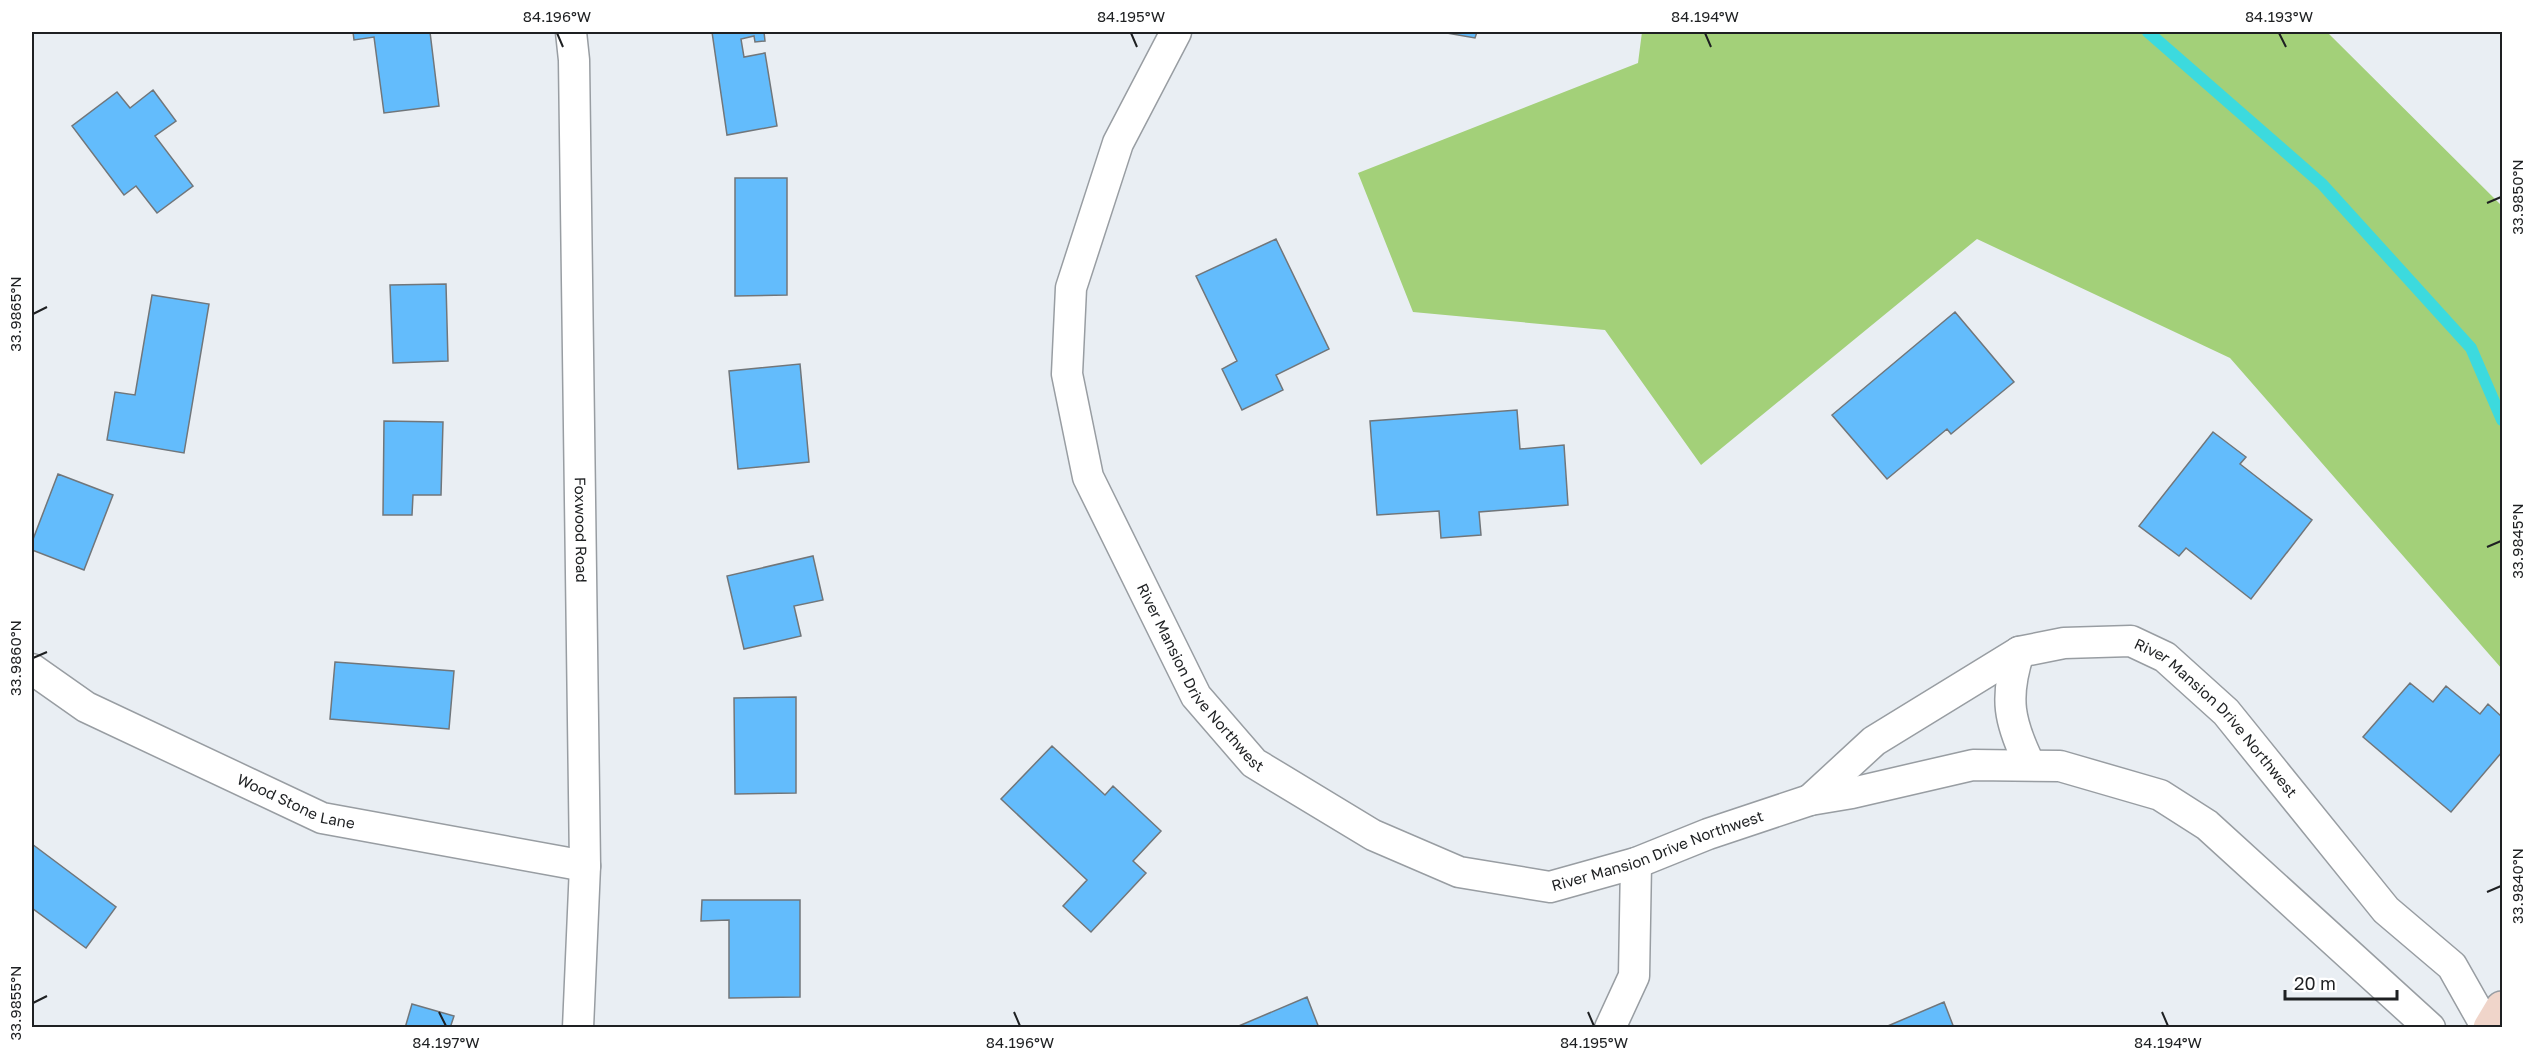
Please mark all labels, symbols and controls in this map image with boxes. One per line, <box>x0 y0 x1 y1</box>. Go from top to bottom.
text: 84.196°W <box>523 7 591 25</box>
text: 84.195°W <box>1097 7 1165 25</box>
text: 84.194°W <box>1671 7 1739 25</box>
text: 84.193°W <box>2245 7 2313 25</box>
text: 33.9850°N <box>2508 159 2526 235</box>
text: 33.9865°N <box>6 276 24 352</box>
street label: Foxwood Road <box>572 477 591 583</box>
text: 33.9845°N <box>2508 503 2526 579</box>
street label: River Mansion Drive Northwest <box>1134 580 1267 775</box>
text: 33.9860°N <box>6 620 24 696</box>
street label: River Mansion Drive Northwest <box>2132 634 2301 801</box>
street label: Wood Stone Lane <box>235 769 357 832</box>
street label: River Mansion Drive Northwest <box>1549 806 1765 894</box>
text: 33.9840°N <box>2508 848 2526 924</box>
scale bar <box>2285 963 2398 1001</box>
text: 33.9855°N <box>6 966 24 1040</box>
text: 20 m <box>2294 972 2336 994</box>
text: 84.197°W <box>412 1033 480 1051</box>
text: 84.196°W <box>986 1033 1054 1051</box>
text: 84.195°W <box>1560 1033 1628 1051</box>
text: 84.194°W <box>2134 1033 2202 1051</box>

